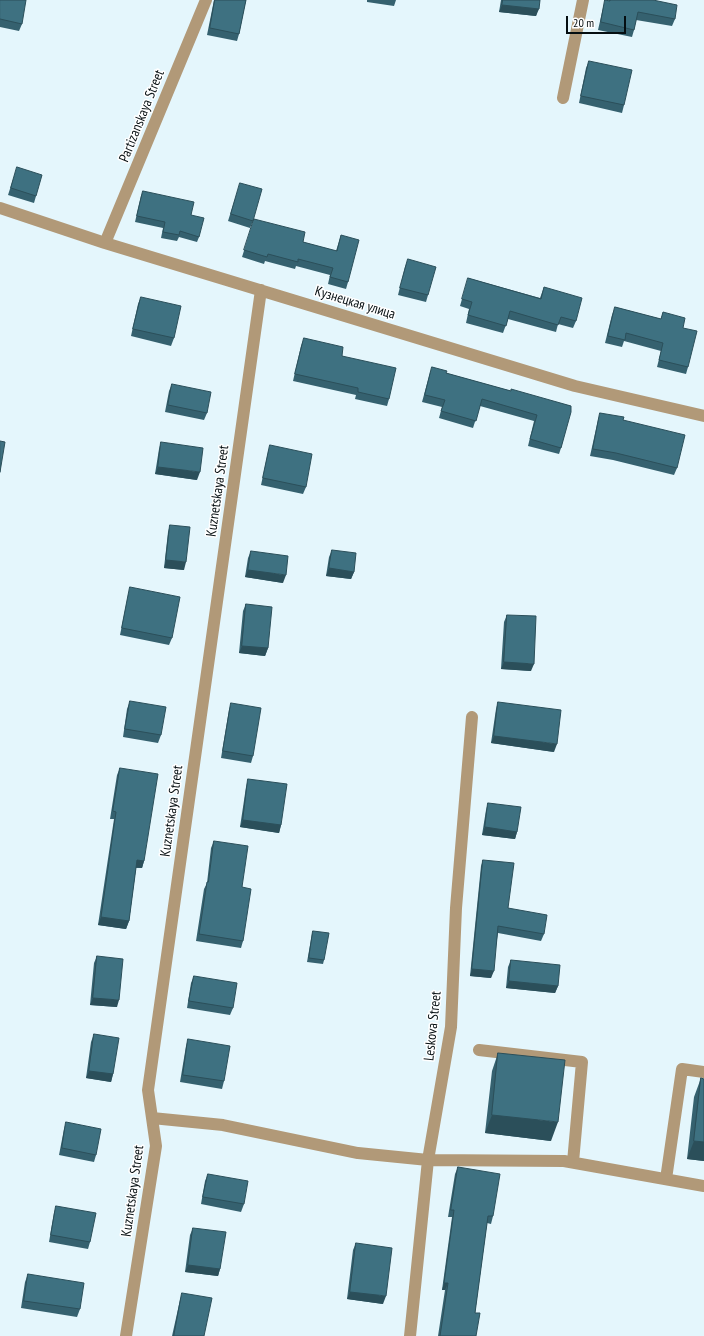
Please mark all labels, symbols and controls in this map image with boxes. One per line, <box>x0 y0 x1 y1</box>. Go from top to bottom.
scale bar <box>568 8 628 34</box>
text: 20 m <box>573 15 594 30</box>
street label: Partizanskaya Street <box>116 67 168 165</box>
street label: Кузнецкая улица <box>313 283 397 323</box>
street label: Kuznetskaya Street <box>203 444 233 538</box>
street label: Kuznetskaya Street <box>157 764 187 858</box>
street label: Leskova Street <box>421 990 445 1062</box>
street label: Kuznetskaya Street <box>118 1144 148 1238</box>

